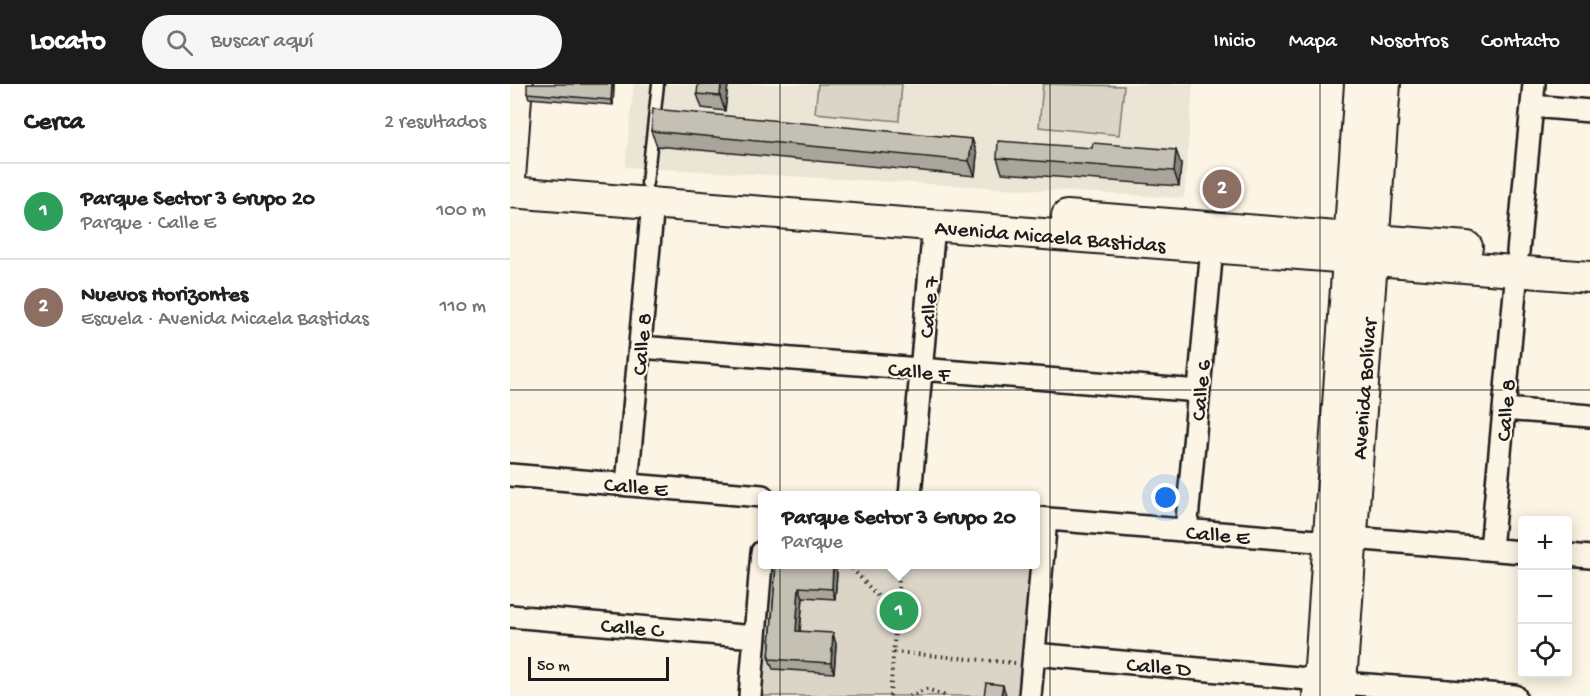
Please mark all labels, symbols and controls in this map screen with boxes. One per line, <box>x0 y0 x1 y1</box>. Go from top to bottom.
search box <box>142 15 562 69</box>
text: Locato <box>30 26 106 59</box>
icon: search <box>163 26 196 59</box>
text: Buscar aquí <box>211 29 314 55</box>
text: Inicio <box>1214 30 1256 55</box>
text: Mapa <box>1289 30 1337 55</box>
text: Nosotros <box>1370 30 1448 55</box>
text: Contacto <box>1481 30 1560 55</box>
text: Cerca <box>24 108 84 139</box>
text: 2 resultados <box>384 112 486 135</box>
pin: 2 <box>1202 166 1242 212</box>
text: Parque Sector 3 Grupo 20 <box>81 187 315 213</box>
text: 1 <box>39 200 48 223</box>
text: 100 m <box>436 200 486 223</box>
text: Parque · Calle E <box>81 213 216 236</box>
street label: Avenida Micaela Bastidas <box>934 216 1167 261</box>
street label: Calle 7 <box>915 275 947 339</box>
text: Nuevos Horizontes <box>81 283 248 309</box>
text: 2 <box>39 296 48 319</box>
text: 110 m <box>440 296 486 319</box>
text: Escuela · Avenida Micaela Bastidas <box>81 309 369 332</box>
street label: Calle 8 <box>628 312 660 377</box>
street label: Avenida Bolívar <box>1348 315 1385 461</box>
street label: Calle F <box>887 358 952 390</box>
street label: Calle 6 <box>1187 358 1219 422</box>
street label: Calle 8 <box>1492 378 1524 443</box>
street label: Calle E <box>603 473 670 505</box>
your location <box>1151 483 1180 512</box>
popup <box>758 491 1040 569</box>
text: Parque Sector 3 Grupo 20 <box>782 506 1016 532</box>
map controls <box>1518 516 1572 678</box>
button: + <box>1518 516 1572 570</box>
street label: Calle E <box>1185 521 1252 553</box>
text: Parque <box>782 532 843 555</box>
button: − <box>1518 570 1572 624</box>
pin: 1 <box>880 588 918 634</box>
street label: Calle C <box>599 614 666 646</box>
button: locate <box>1518 624 1572 678</box>
street label: Calle D <box>1125 653 1193 685</box>
scale bar <box>528 654 669 682</box>
text: 50 m <box>537 658 570 677</box>

